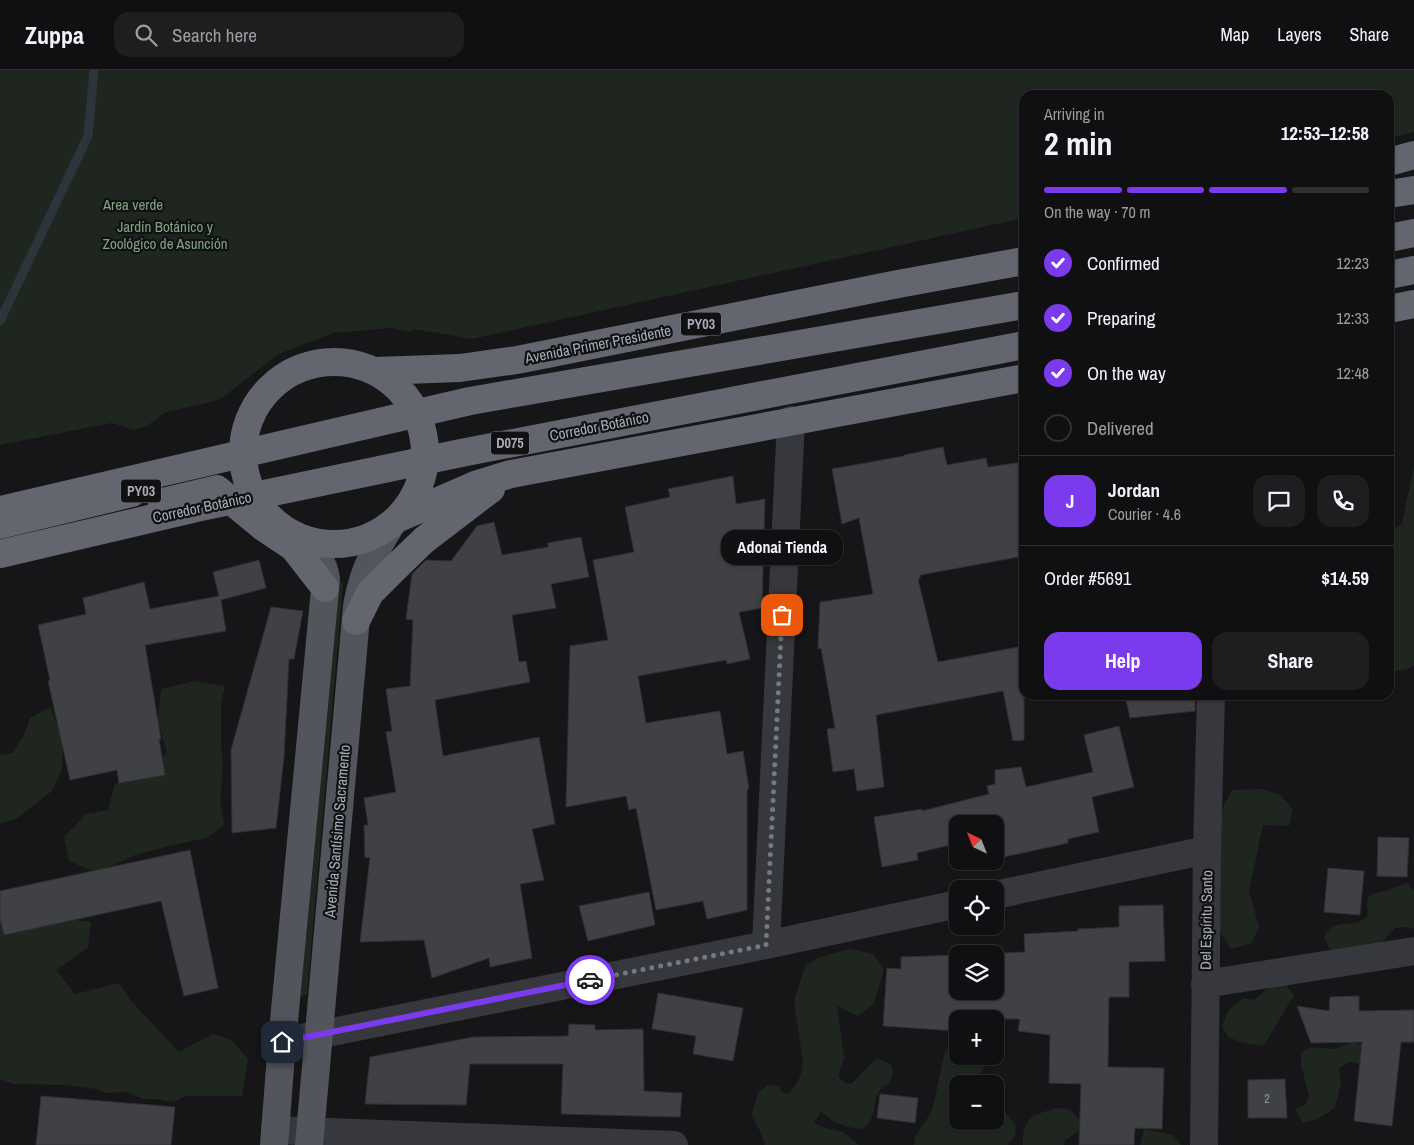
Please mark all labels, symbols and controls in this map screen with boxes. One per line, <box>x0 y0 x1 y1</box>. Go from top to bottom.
search box <box>114 12 464 57</box>
text: Zuppa <box>25 19 84 51</box>
icon: search <box>132 21 160 49</box>
text: Search here <box>172 22 257 48</box>
text: Map <box>1221 22 1249 47</box>
text: Layers <box>1277 22 1322 47</box>
text: Share <box>1350 22 1389 47</box>
text: Arriving in <box>1044 103 1105 125</box>
text: 12:53–12:58 <box>1281 120 1369 146</box>
text: 2 min <box>1044 122 1113 165</box>
park label: Area verde <box>102 194 163 215</box>
text: On the way · 70 m <box>1044 201 1150 223</box>
park label: Jardín Botánico y Zoológico de Asunción <box>102 216 228 254</box>
icon: check <box>1044 249 1072 277</box>
text: Confirmed <box>1087 250 1160 276</box>
text: 12:23 <box>1336 252 1369 274</box>
icon: check <box>1044 304 1072 332</box>
text: Preparing <box>1087 305 1155 331</box>
text: 12:33 <box>1336 307 1369 329</box>
road number: PY03 <box>681 312 721 336</box>
street label: Avenida Primer Presidente <box>522 320 673 369</box>
icon: check <box>1044 359 1072 387</box>
text: On the way <box>1087 360 1166 386</box>
text: 12:48 <box>1336 362 1369 384</box>
street label: Corredor Botánico <box>548 406 650 446</box>
text: Delivered <box>1087 415 1154 441</box>
road number: D075 <box>491 432 529 454</box>
button: chat <box>1253 475 1305 527</box>
button: phone <box>1317 475 1369 527</box>
text: Jordan <box>1108 477 1160 503</box>
road number: PY03 <box>121 480 161 502</box>
street label: Corredor Botánico <box>151 486 253 528</box>
text: J <box>1066 488 1074 514</box>
text: Courier · 4.6 <box>1108 503 1181 525</box>
callout: Adonai Tienda <box>721 530 843 565</box>
text: Adonai Tienda <box>737 536 827 558</box>
text: Order #5691 <box>1044 565 1131 591</box>
text: $14.59 <box>1321 565 1369 591</box>
pin <box>761 594 803 636</box>
icon: bag <box>768 601 796 629</box>
button: Help <box>1044 632 1202 690</box>
button: Share <box>1212 632 1369 690</box>
street label: Avenida Santísimo Sacramento <box>319 744 355 919</box>
north arrow <box>949 815 1004 870</box>
map controls <box>949 815 1004 1130</box>
street label: Del Espíritu Santo <box>1195 870 1217 970</box>
button: locate <box>949 880 1004 935</box>
button: layers <box>949 945 1004 1000</box>
courier <box>565 955 615 1005</box>
icon: car <box>576 966 604 994</box>
button: + <box>949 1010 1004 1065</box>
pin <box>261 1021 303 1063</box>
icon: home <box>268 1028 296 1056</box>
button: − <box>949 1075 1004 1130</box>
house number: 2 <box>1264 1091 1270 1107</box>

